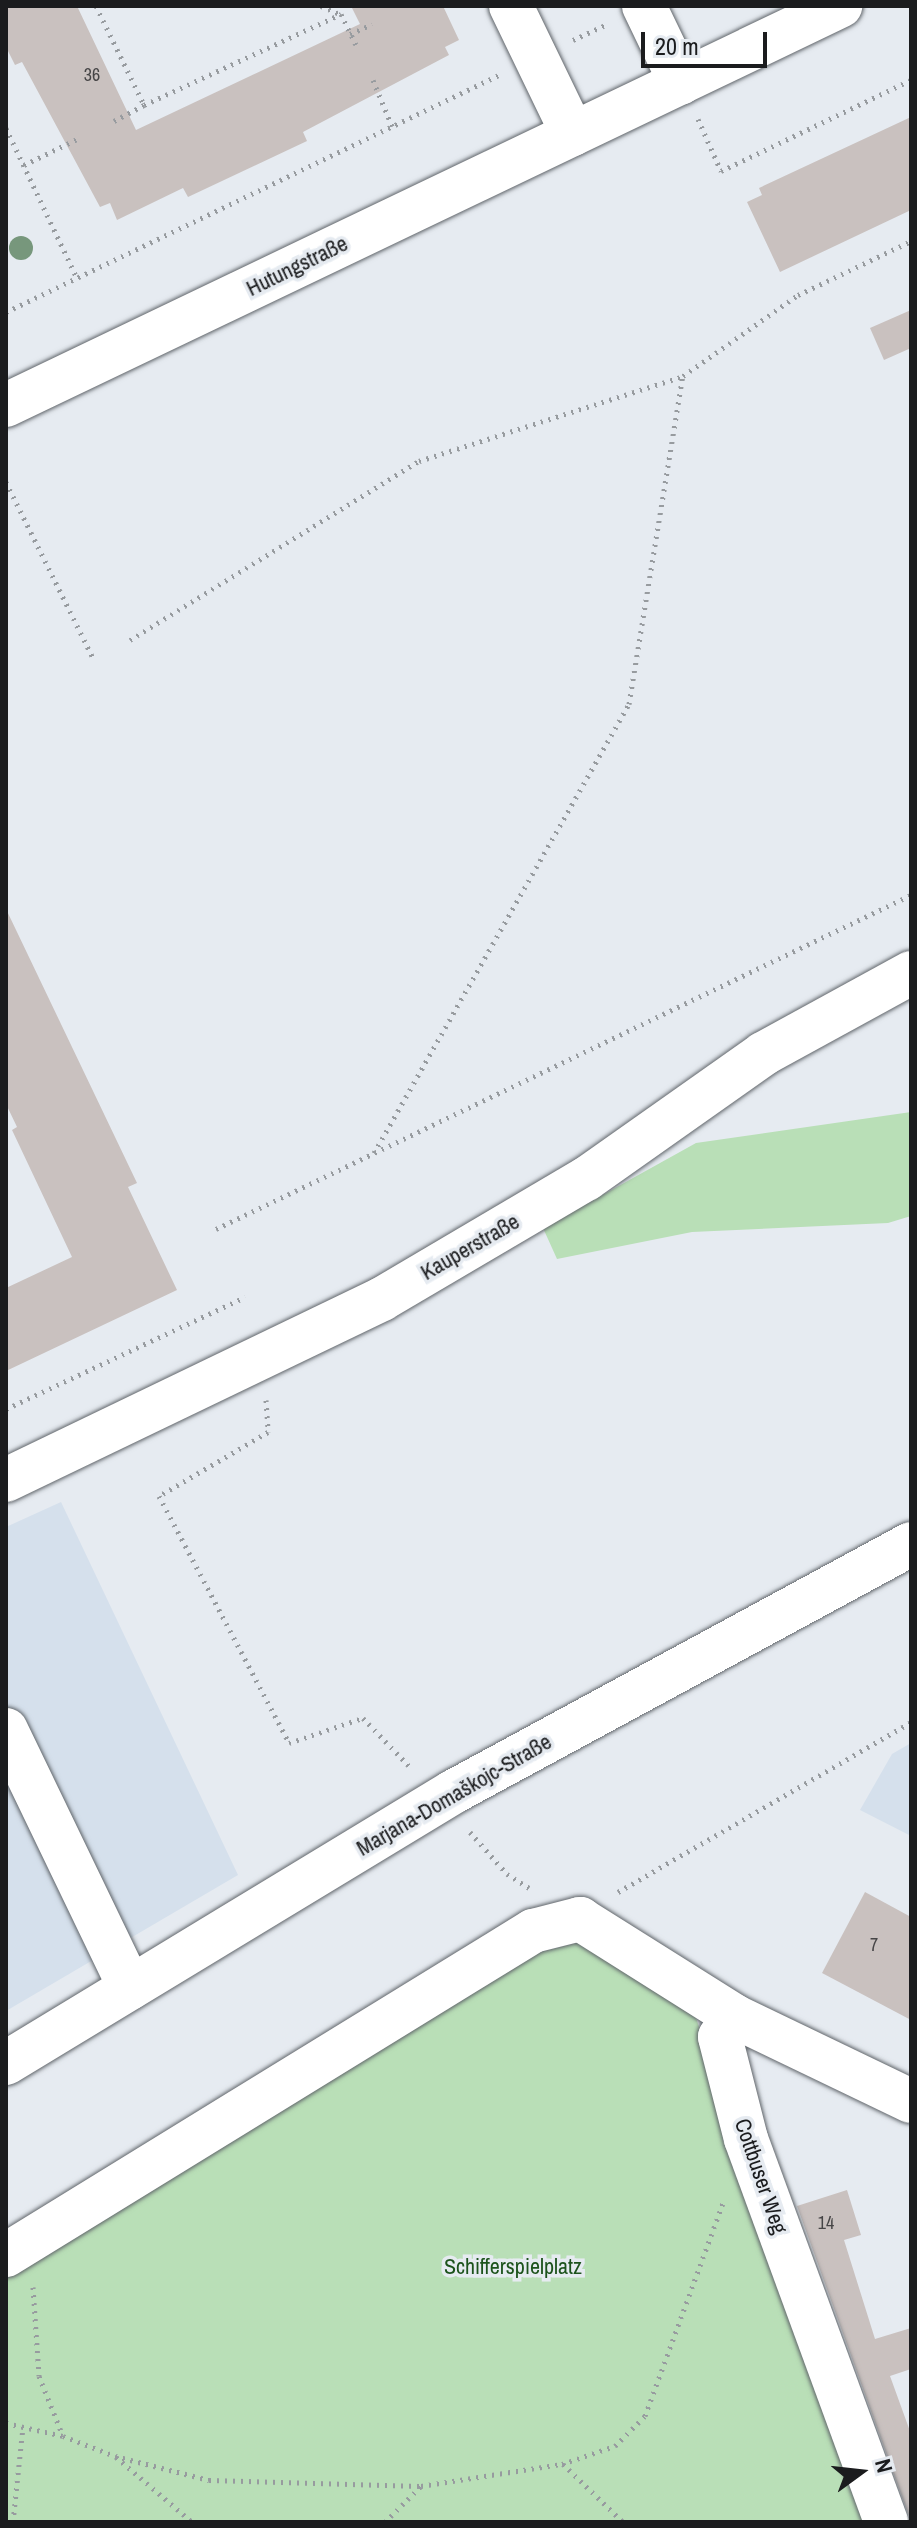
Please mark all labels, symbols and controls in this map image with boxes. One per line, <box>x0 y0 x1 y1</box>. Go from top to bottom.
scale bar <box>645 16 771 66</box>
text: 20 m <box>655 30 699 62</box>
house number: 36 <box>84 64 100 86</box>
street label: Hutungstraße <box>242 230 352 302</box>
street label: Kauperstraße <box>416 1208 524 1286</box>
street label: Marjana-Domaškojc-Straße <box>352 1728 556 1862</box>
house number: 7 <box>870 1934 878 1956</box>
street label: Cottbuser Weg <box>729 2115 793 2237</box>
house number: 14 <box>818 2212 834 2234</box>
park label: Schifferspielplatz <box>444 2254 582 2280</box>
north arrow <box>821 2432 901 2512</box>
text: N <box>868 2456 900 2476</box>

